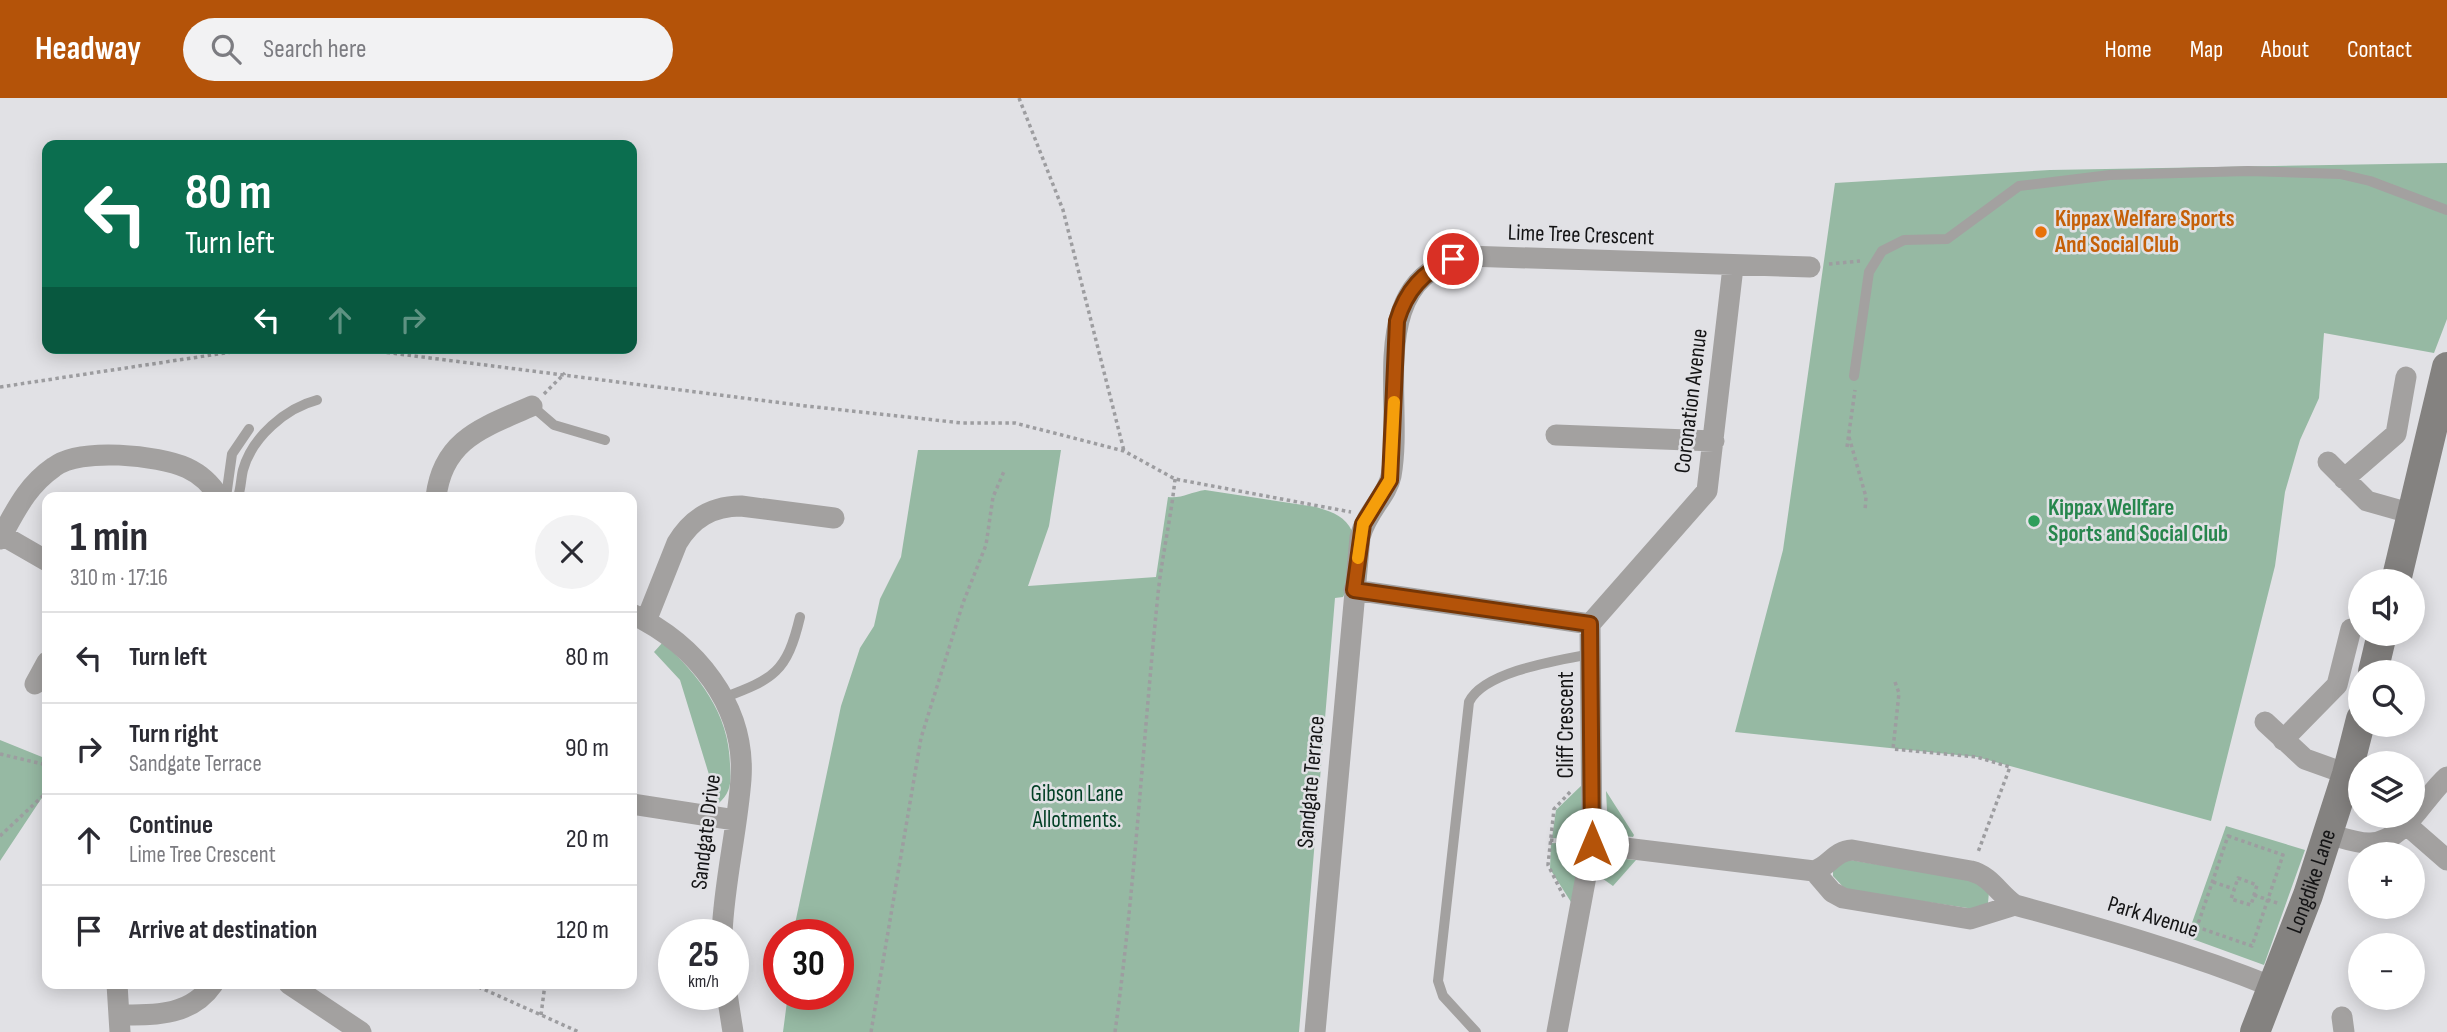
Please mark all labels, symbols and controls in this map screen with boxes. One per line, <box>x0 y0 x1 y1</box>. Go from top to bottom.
search box <box>183 18 673 81</box>
text: Headway <box>35 29 141 69</box>
icon: search <box>207 30 245 68</box>
text: Search here <box>263 34 366 65</box>
text: Home <box>2104 35 2152 64</box>
text: Map <box>2190 35 2223 64</box>
text: About <box>2261 35 2309 64</box>
text: Contact <box>2347 35 2412 64</box>
text: 80 m <box>185 164 272 223</box>
icon: left <box>70 168 161 259</box>
place label: Kippax Welfare Sports And Social Club <box>2054 205 2235 259</box>
street label: Lime Tree Crescent <box>1507 218 1655 252</box>
text: Turn left <box>185 224 275 263</box>
marker: Kippax Welfare Sports And Social Club <box>2033 224 2049 240</box>
pin <box>1423 229 1483 289</box>
icon: arrive <box>1434 240 1472 278</box>
icon: left <box>248 301 286 339</box>
icon: ahead <box>321 301 359 339</box>
icon: right <box>394 301 432 339</box>
street label: Coronation Avenue <box>1668 327 1714 475</box>
place label: Kippax Wellfare Sports and Social Club <box>2048 494 2228 548</box>
text: 1 min <box>70 512 148 563</box>
marker: Kippax Wellfare Sports and Social Club <box>2026 513 2042 529</box>
button: close <box>535 515 609 589</box>
text: 310 m · 17:16 <box>70 564 168 592</box>
map controls <box>2348 569 2425 1010</box>
button: sound <box>2348 569 2425 646</box>
icon: left <box>70 639 108 677</box>
text: Turn left <box>129 642 207 673</box>
text: 80 m <box>565 642 609 673</box>
button: search <box>2348 660 2425 737</box>
street label: Cliff Crescent <box>1552 671 1580 779</box>
street label: Sandgate Terrace <box>1291 715 1331 849</box>
text: Turn right <box>129 719 218 750</box>
icon: right <box>70 730 108 768</box>
text: 90 m <box>565 733 609 764</box>
text: Sandgate Terrace <box>129 750 262 778</box>
button: layers <box>2348 751 2425 828</box>
street label: Sandgate Drive <box>685 773 727 891</box>
park label: Gibson Lane Allotments. <box>1030 780 1124 834</box>
position arrow <box>1555 807 1629 881</box>
text: Continue <box>129 810 213 841</box>
icon: ahead <box>70 821 108 859</box>
text: 20 m <box>566 824 609 855</box>
street label: Longdike Lane <box>2280 826 2342 937</box>
text: Lime Tree Crescent <box>129 841 276 869</box>
button: + <box>2348 842 2425 919</box>
street label: Park Avenue <box>2104 890 2202 944</box>
icon: arrive <box>70 912 108 950</box>
text: Arrive at destination <box>129 915 317 946</box>
text: 120 m <box>556 915 609 946</box>
speed limit sign: 30 <box>763 919 854 1010</box>
button: − <box>2348 933 2425 1010</box>
text: 25 <box>688 934 719 977</box>
text: km/h <box>688 971 719 992</box>

